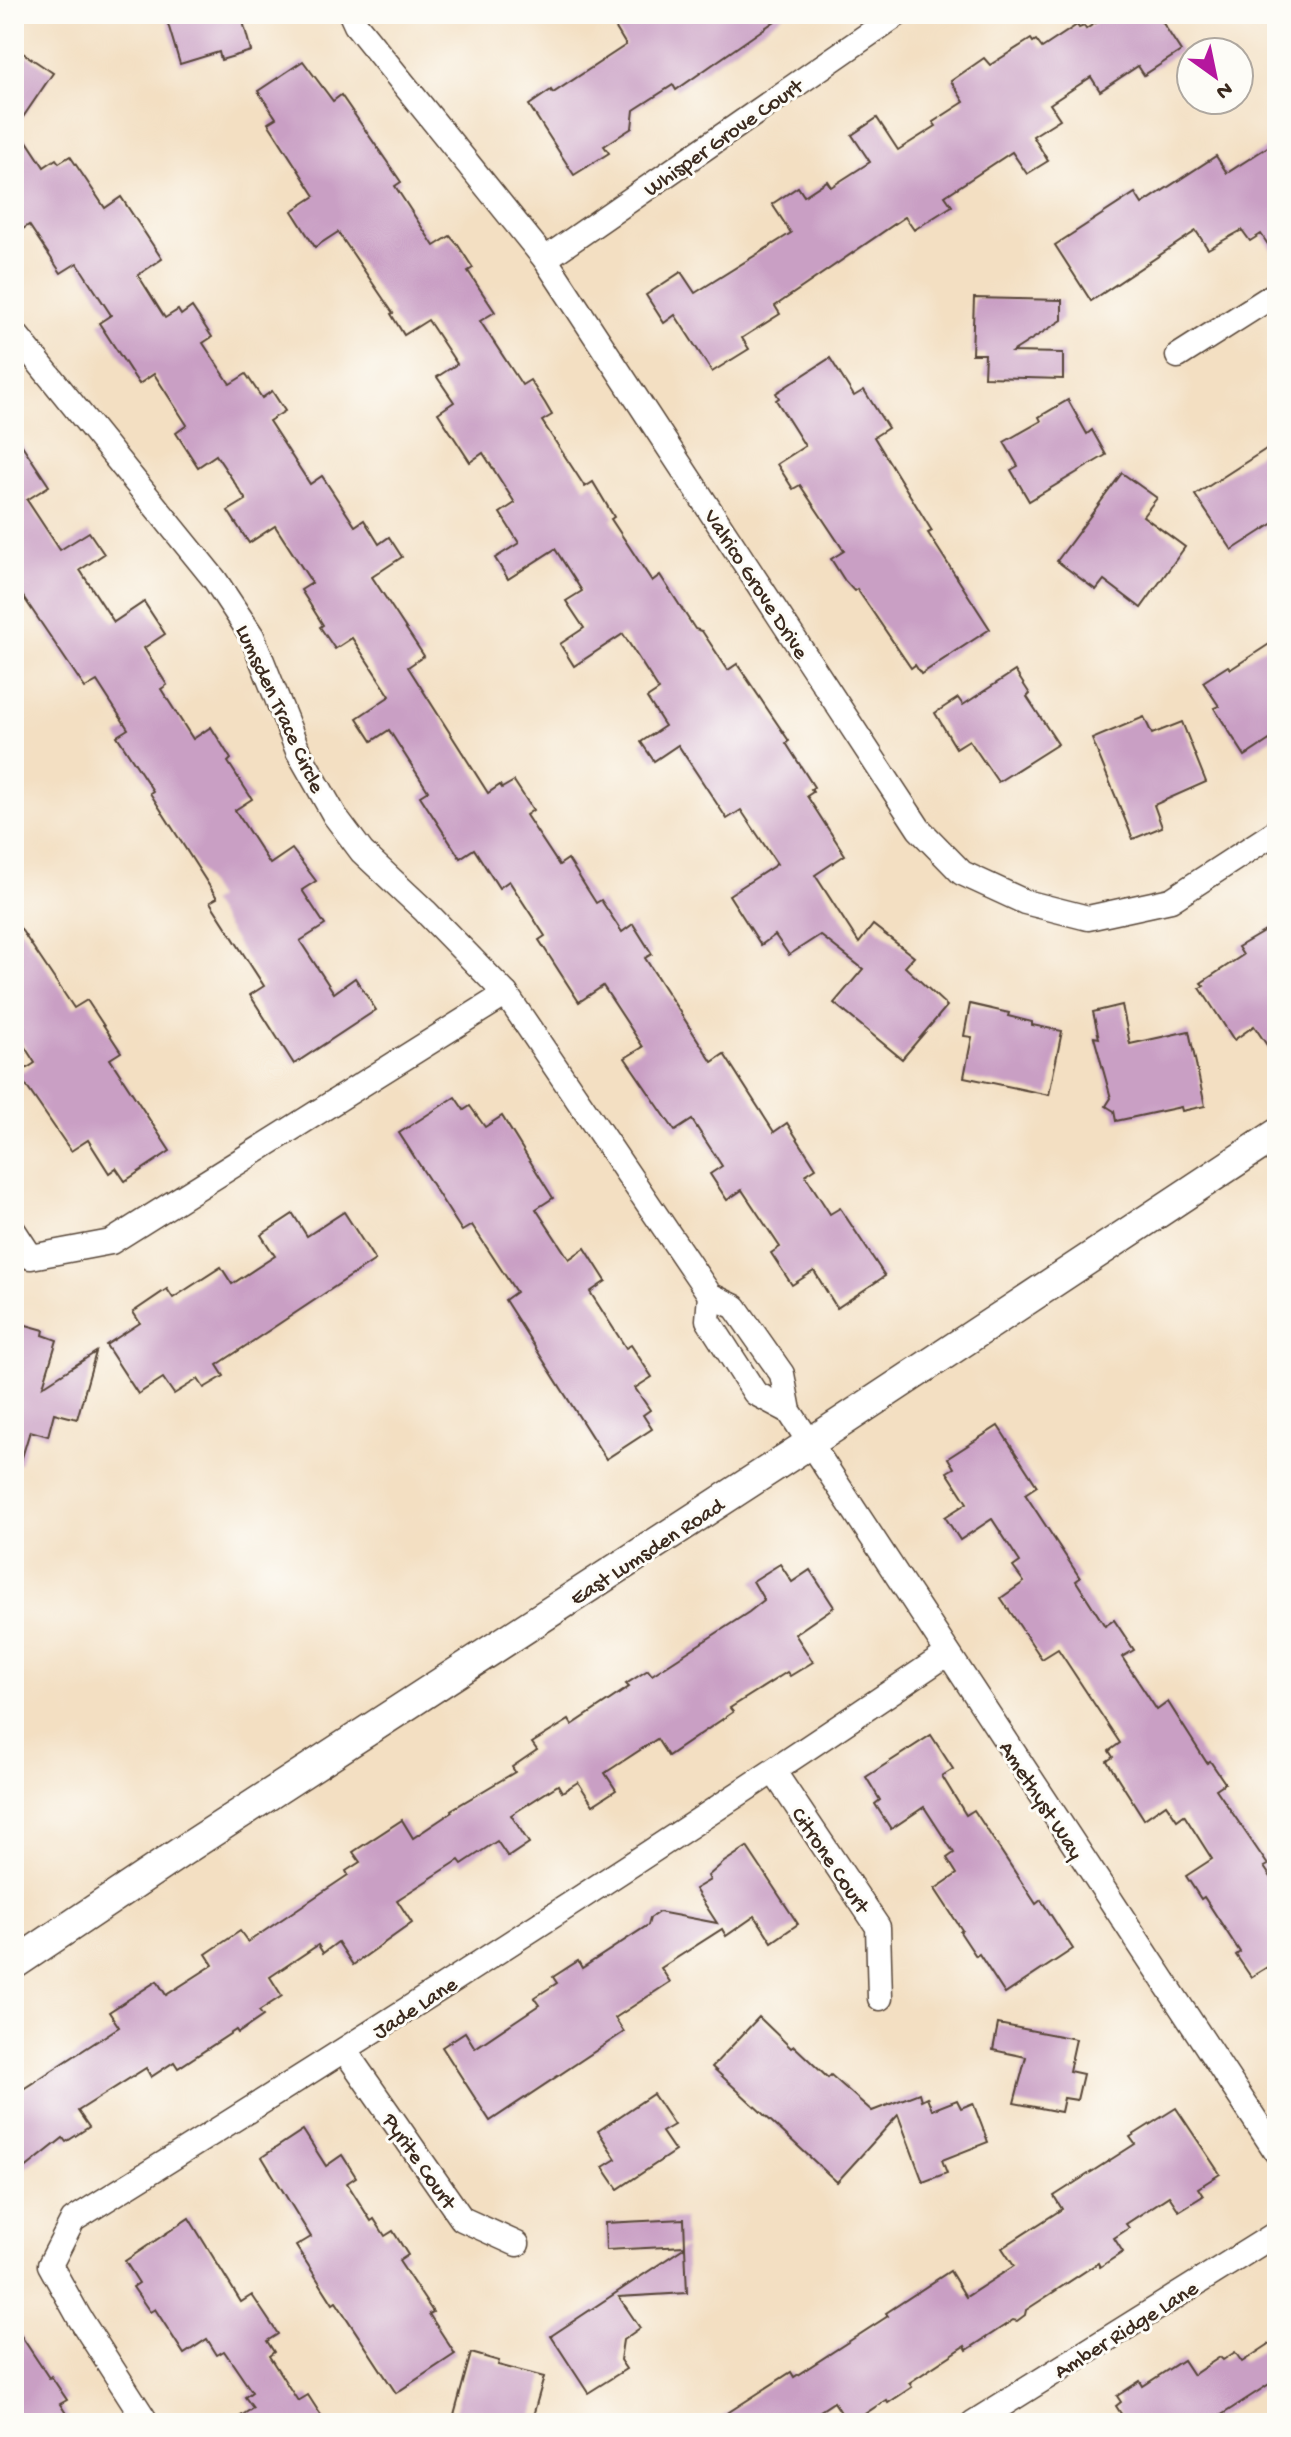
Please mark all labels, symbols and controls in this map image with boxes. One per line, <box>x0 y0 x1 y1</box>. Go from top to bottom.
north arrow <box>1175 36 1255 116</box>
street label: Whisper Grove Court <box>640 73 811 204</box>
text: N <box>1211 75 1237 104</box>
street label: Valrico Grove Drive <box>696 505 813 665</box>
street label: Lumsden Trace Circle <box>228 621 329 799</box>
street label: East Lumsden Road <box>566 1493 732 1613</box>
street label: Amethyst Way <box>992 1737 1088 1865</box>
street label: Citrone Court <box>784 1803 875 1921</box>
street label: Jade Lane <box>369 1972 464 2046</box>
street label: Pyrite Court <box>375 2108 462 2217</box>
street label: Amber Ridge Lane <box>1050 2276 1204 2386</box>

